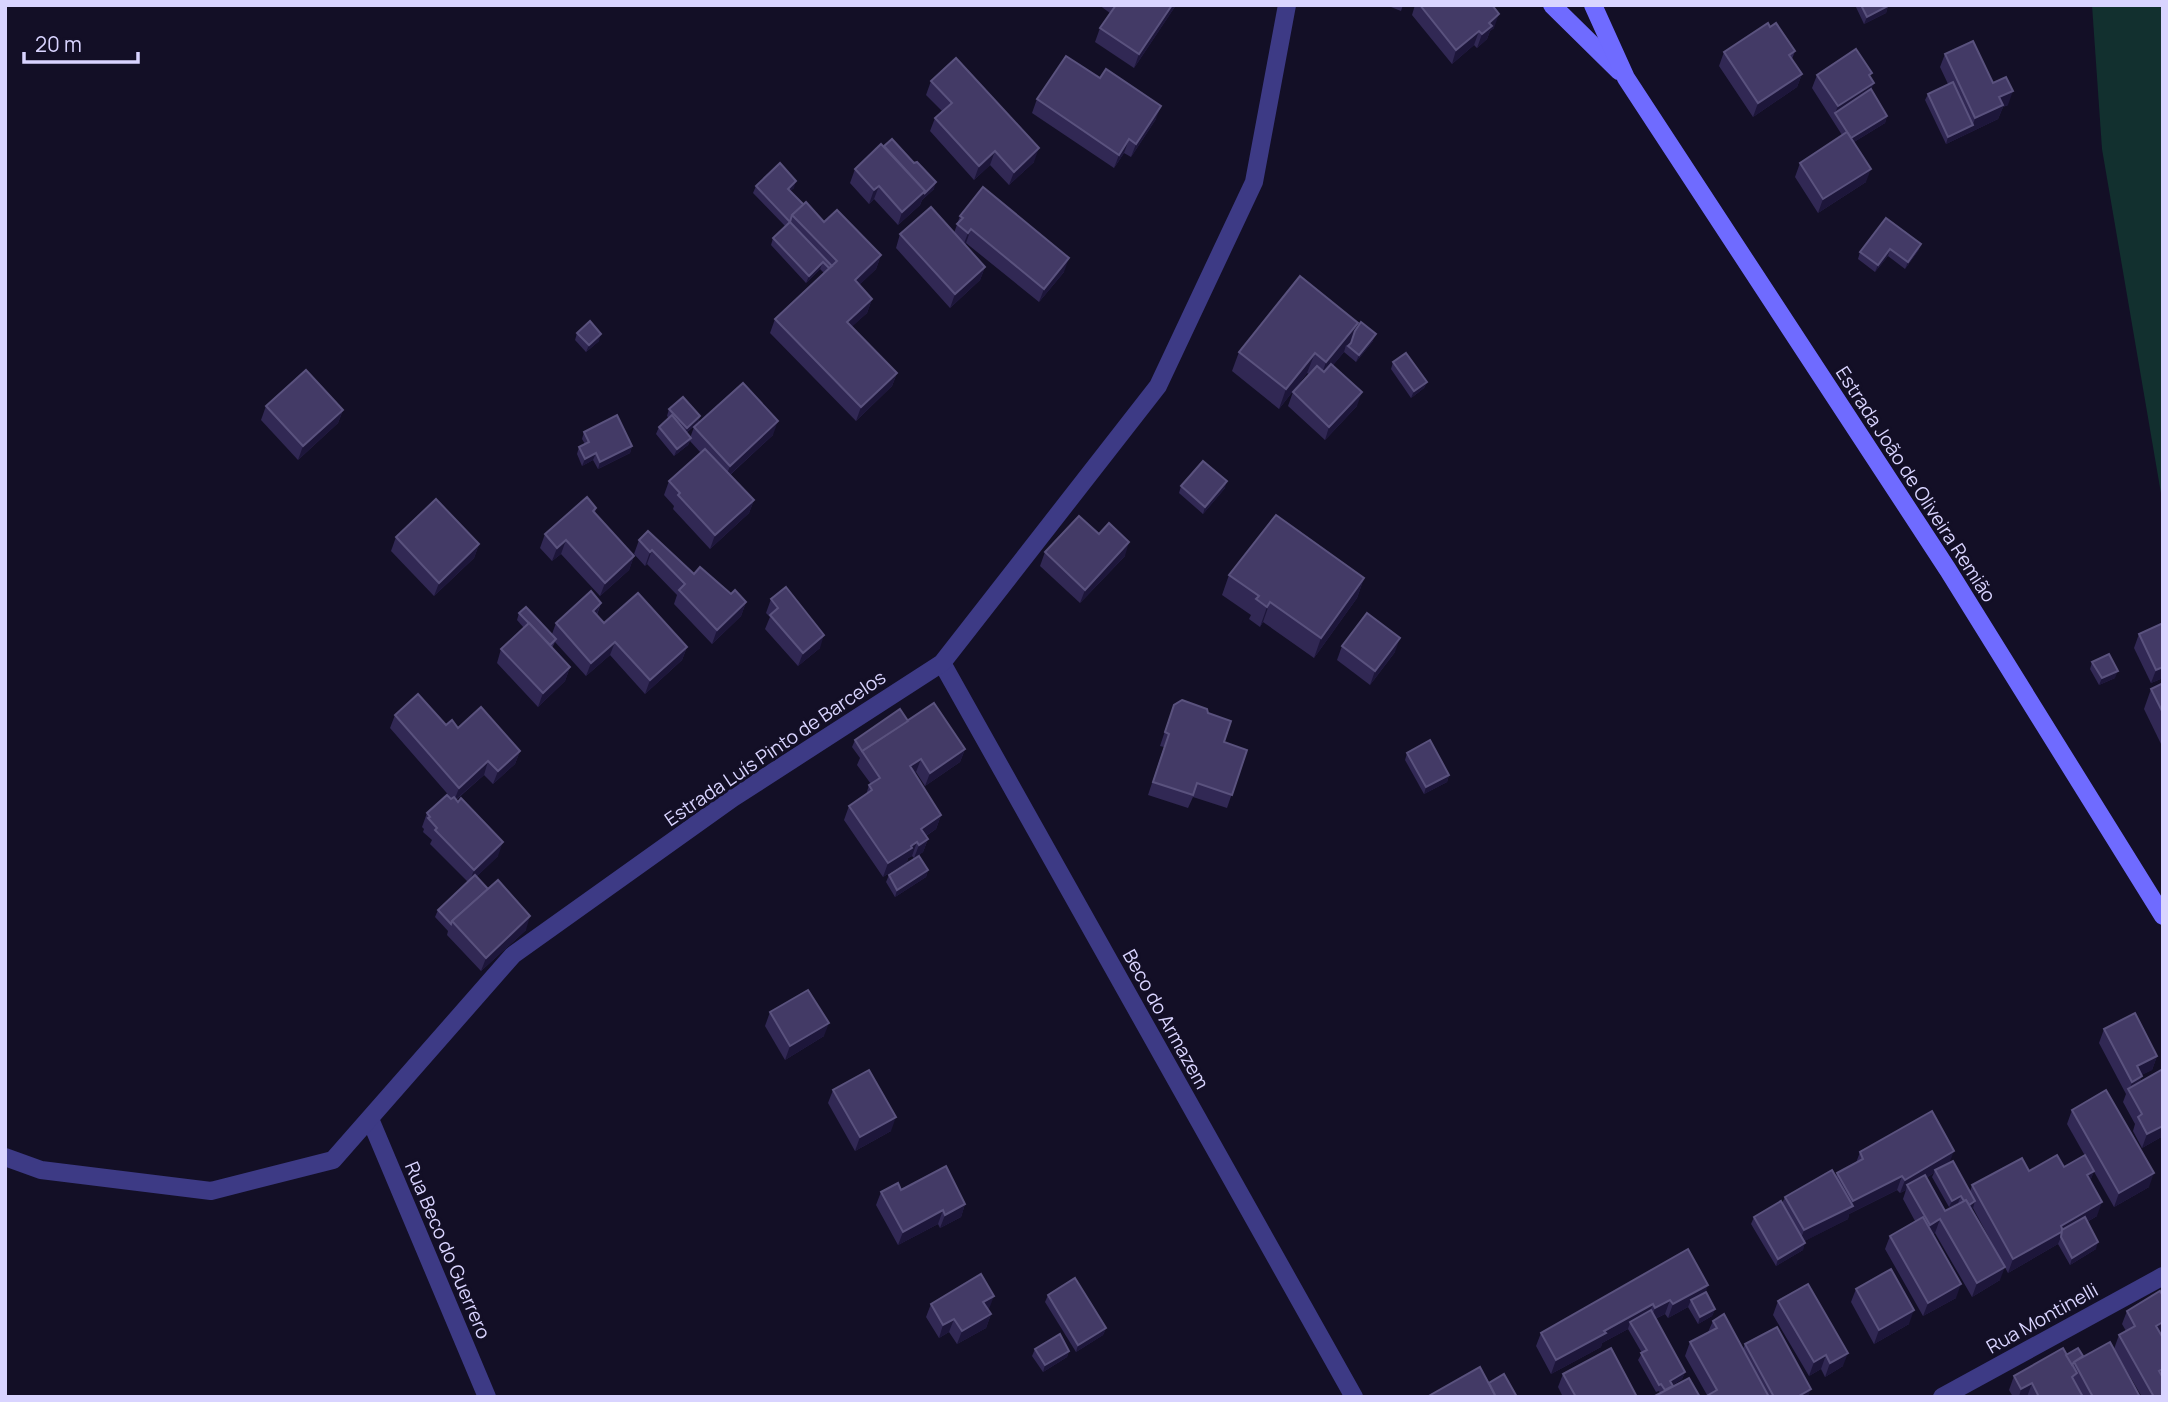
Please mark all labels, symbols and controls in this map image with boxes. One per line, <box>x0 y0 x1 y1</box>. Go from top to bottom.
scale bar <box>24 21 138 65</box>
text: 20 m <box>35 30 82 58</box>
street label: Estrada João de Oliveira Remião <box>1830 361 2002 607</box>
street label: Estrada Luís Pinto de Barcelos <box>659 664 891 832</box>
street label: Beco do Armazem <box>1117 944 1215 1094</box>
street label: Rua Beco do Guerrero <box>399 1157 497 1343</box>
street label: Rua Montinelli <box>1982 1277 2102 1359</box>

